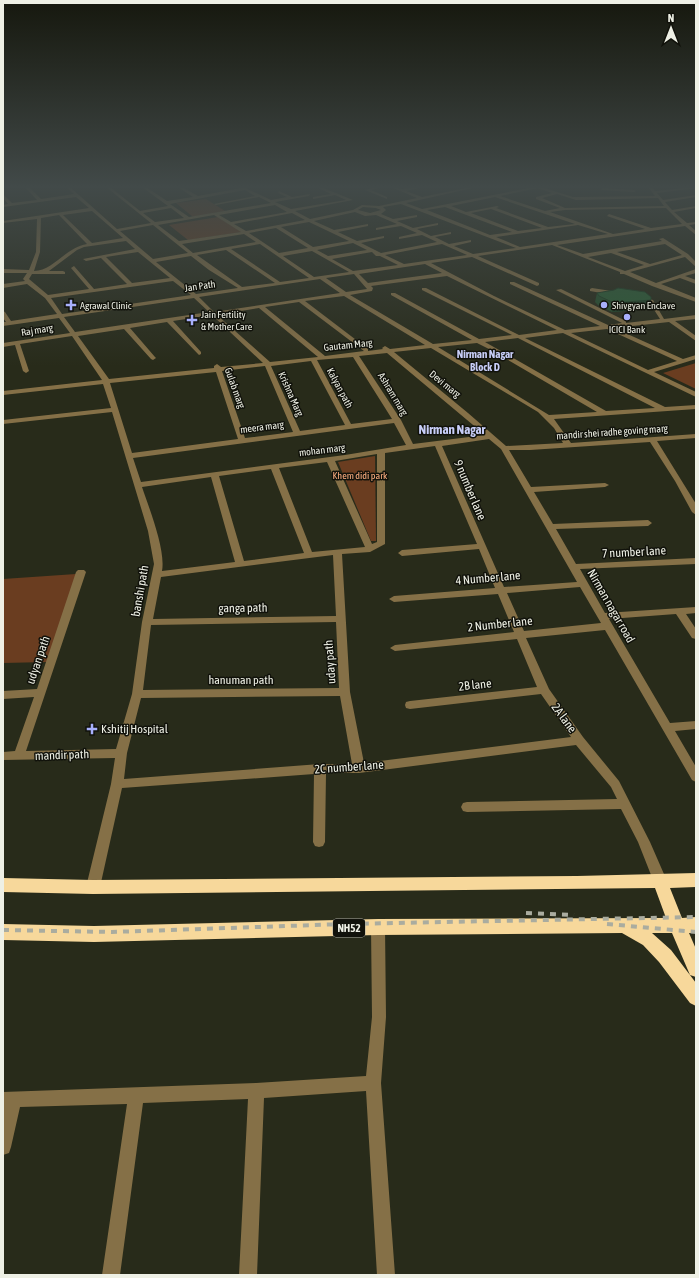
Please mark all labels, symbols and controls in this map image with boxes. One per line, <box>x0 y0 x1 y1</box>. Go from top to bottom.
north arrow <box>651 8 691 48</box>
text: N <box>668 12 674 24</box>
street label: Jan Path <box>184 278 216 294</box>
marker: Agrawal Clinic <box>65 299 77 311</box>
place label: Agrawal Clinic <box>80 300 132 311</box>
marker: Shivgyan Enclave <box>599 300 609 310</box>
place label: Shivgyan Enclave <box>612 300 676 311</box>
place label: Jain Fertility & Mother Care <box>201 309 253 332</box>
marker: ICICI Bank <box>622 312 632 322</box>
marker: Jain Fertility & Mother Care <box>186 314 198 326</box>
street label: Raj marg <box>20 322 54 338</box>
place label: ICICI Bank <box>609 324 646 335</box>
street label: Gautam Marg <box>323 337 374 353</box>
district label: Nirman Nagar Block D <box>457 348 514 373</box>
street label: Gulab marg <box>223 366 248 410</box>
street label: Kalyan path <box>325 366 355 410</box>
street label: Devi marg <box>427 368 463 400</box>
street label: Krishna Marg <box>276 370 306 419</box>
street label: Ashram marg <box>376 371 410 418</box>
street label: meera marg <box>240 419 285 435</box>
district label: Nirman Nagar <box>419 422 487 437</box>
street label: mandir shei radhe goving marg <box>556 423 669 441</box>
street label: mohan marg <box>298 442 346 458</box>
street label: 9 number lane <box>451 458 489 522</box>
park label: Khem didi park <box>332 470 388 481</box>
street label: 7 number lane <box>602 543 666 561</box>
street label: banshi path <box>129 564 151 618</box>
street label: Nirman nagar road <box>584 567 638 645</box>
street label: 4 Number lane <box>455 568 521 588</box>
street label: ganga path <box>218 601 268 615</box>
street label: 2 Number lane <box>467 614 533 634</box>
street label: udyan path <box>23 634 53 686</box>
street label: uday path <box>321 639 339 685</box>
street label: hanuman path <box>208 673 274 687</box>
street label: 2B lane <box>458 676 492 694</box>
street label: 2A lane <box>549 700 579 736</box>
place label: Kshitij Hospital <box>101 722 169 736</box>
marker: Kshitij Hospital <box>86 723 98 735</box>
street label: mandir path <box>35 747 89 763</box>
street label: 2C number lane <box>314 758 384 776</box>
road number: NH52 <box>333 919 365 937</box>

